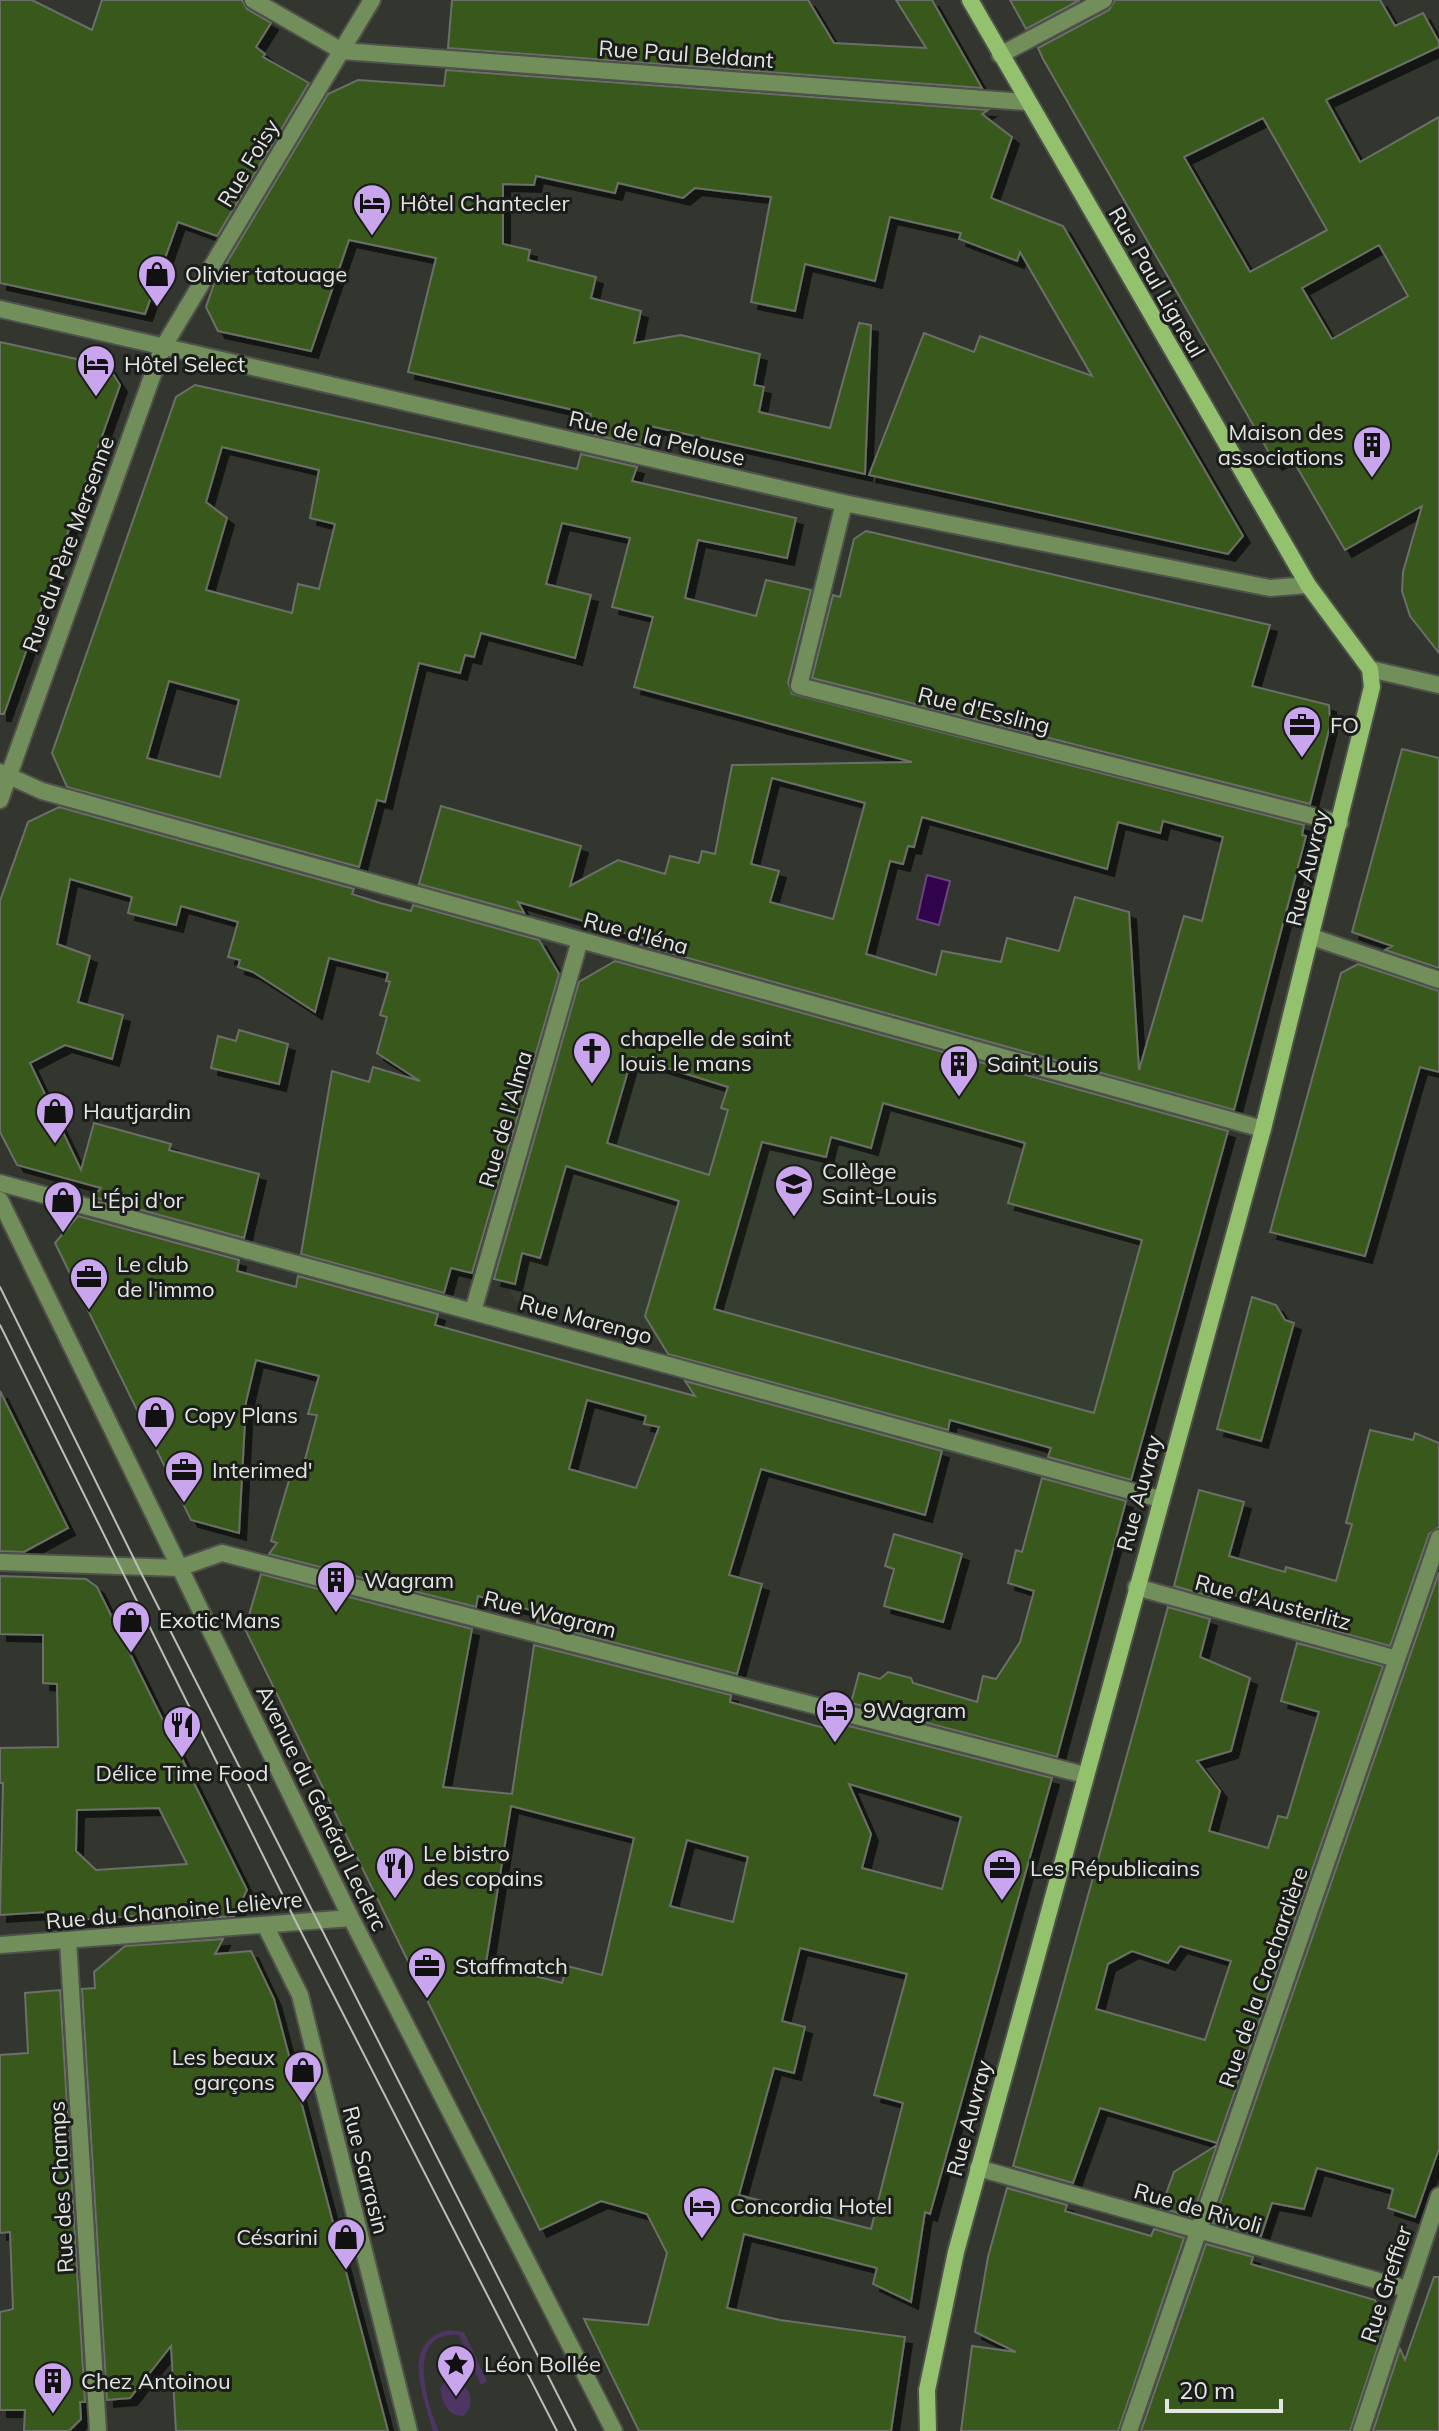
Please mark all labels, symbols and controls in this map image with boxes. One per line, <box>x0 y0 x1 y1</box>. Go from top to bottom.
street label: Rue Paul Beldant <box>598 34 775 74</box>
street label: Rue Foisy <box>211 114 285 212</box>
hotel icon: Hôtel Chantecler <box>351 182 393 237</box>
place label: Hôtel Chantecler <box>400 189 570 217</box>
street label: Rue Paul Ligneul <box>1102 202 1212 362</box>
shop icon: Olivier tatouage <box>136 253 178 308</box>
place label: Olivier tatouage <box>185 260 347 288</box>
hotel icon: Hôtel Select <box>75 343 117 398</box>
place label: Hôtel Select <box>124 350 246 378</box>
street label: Rue de la Pelouse <box>566 404 748 472</box>
place label: Maison des associations <box>1218 418 1344 471</box>
building icon: Maison des associations <box>1351 424 1393 479</box>
street label: Rue du Père Mersenne <box>16 432 120 656</box>
street label: Rue d'Essling <box>915 680 1053 740</box>
office icon: FO <box>1281 704 1323 759</box>
place label: FO <box>1330 711 1359 739</box>
street label: Rue Auvray <box>1279 807 1335 929</box>
street label: Rue d'Iéna <box>580 906 692 960</box>
place label: chapelle de saint louis le mans <box>620 1024 791 1077</box>
church icon: chapelle de saint louis le mans <box>571 1030 613 1085</box>
building icon: Saint Louis <box>938 1043 980 1098</box>
street label: Rue de l'Alma <box>472 1048 538 1190</box>
place label: Saint Louis <box>987 1050 1099 1078</box>
shop icon: Hautjardin <box>34 1090 76 1145</box>
place label: Hautjardin <box>83 1097 191 1125</box>
place label: Collège Saint-Louis <box>822 1157 937 1210</box>
school or university icon: Collège Saint-Louis <box>773 1163 815 1218</box>
shop icon: L'Épi d'or <box>42 1179 84 1234</box>
place label: L'Épi d'or <box>91 1186 184 1214</box>
place label: Le club de l'immo <box>117 1250 214 1303</box>
office icon: Le club de l'immo <box>68 1256 110 1311</box>
street label: Rue Marengo <box>517 1288 655 1350</box>
shop icon: Copy Plans <box>135 1394 177 1449</box>
place label: Copy Plans <box>184 1401 298 1429</box>
street label: Rue Auvray <box>1110 1432 1168 1554</box>
office icon: Interimed' <box>163 1449 205 1504</box>
place label: Interimed' <box>212 1456 313 1484</box>
building icon: Wagram <box>315 1559 357 1614</box>
place label: Wagram <box>364 1566 454 1594</box>
street label: Rue d'Austerlitz <box>1192 1568 1354 1636</box>
street label: Rue Wagram <box>481 1584 619 1644</box>
shop icon: Exotic'Mans <box>110 1599 152 1654</box>
place label: Exotic'Mans <box>159 1606 280 1634</box>
street label: Avenue du Général Leclerc <box>250 1681 394 1935</box>
hotel icon: 9Wagram <box>814 1689 856 1744</box>
place label: 9Wagram <box>863 1696 966 1724</box>
restaurant icon: Délice Time Food <box>161 1704 203 1759</box>
place label: Délice Time Food <box>95 1759 269 1787</box>
place label: Le bistro des copains <box>423 1839 544 1892</box>
restaurant icon: Le bistro des copains <box>374 1845 416 1900</box>
office icon: Les Républicains <box>981 1847 1023 1902</box>
place label: Les Républicains <box>1030 1854 1200 1882</box>
street label: Rue de la Crochardière <box>1212 1863 1314 2091</box>
street label: Rue du Chanoine Lelièvre <box>45 1885 303 1935</box>
office icon: Staffmatch <box>406 1945 448 2000</box>
place label: Staffmatch <box>455 1952 568 1980</box>
place label: Les beaux garçons <box>172 2043 275 2096</box>
shop icon: Les beaux garçons <box>282 2049 324 2104</box>
street label: Rue Auvray <box>940 2057 998 2179</box>
street label: Rue des Champs <box>43 2100 79 2274</box>
street label: Rue Sarrasin <box>337 2103 395 2237</box>
street label: Rue de Rivoli <box>1131 2176 1265 2240</box>
hotel icon: Concordia Hotel <box>681 2185 723 2240</box>
place label: Concordia Hotel <box>730 2192 892 2220</box>
shop icon: Césarini <box>325 2216 367 2271</box>
street label: Rue Greffier <box>1354 2222 1418 2346</box>
place label: Césarini <box>236 2223 318 2251</box>
place icon: Léon Bollée <box>435 2343 477 2398</box>
place label: Léon Bollée <box>484 2350 601 2378</box>
building icon: Chez Antoinou <box>32 2360 74 2415</box>
scale bar <box>1167 2363 1281 2413</box>
place label: Chez Antoinou <box>81 2367 231 2395</box>
text: 20 m <box>1179 2375 1235 2405</box>

